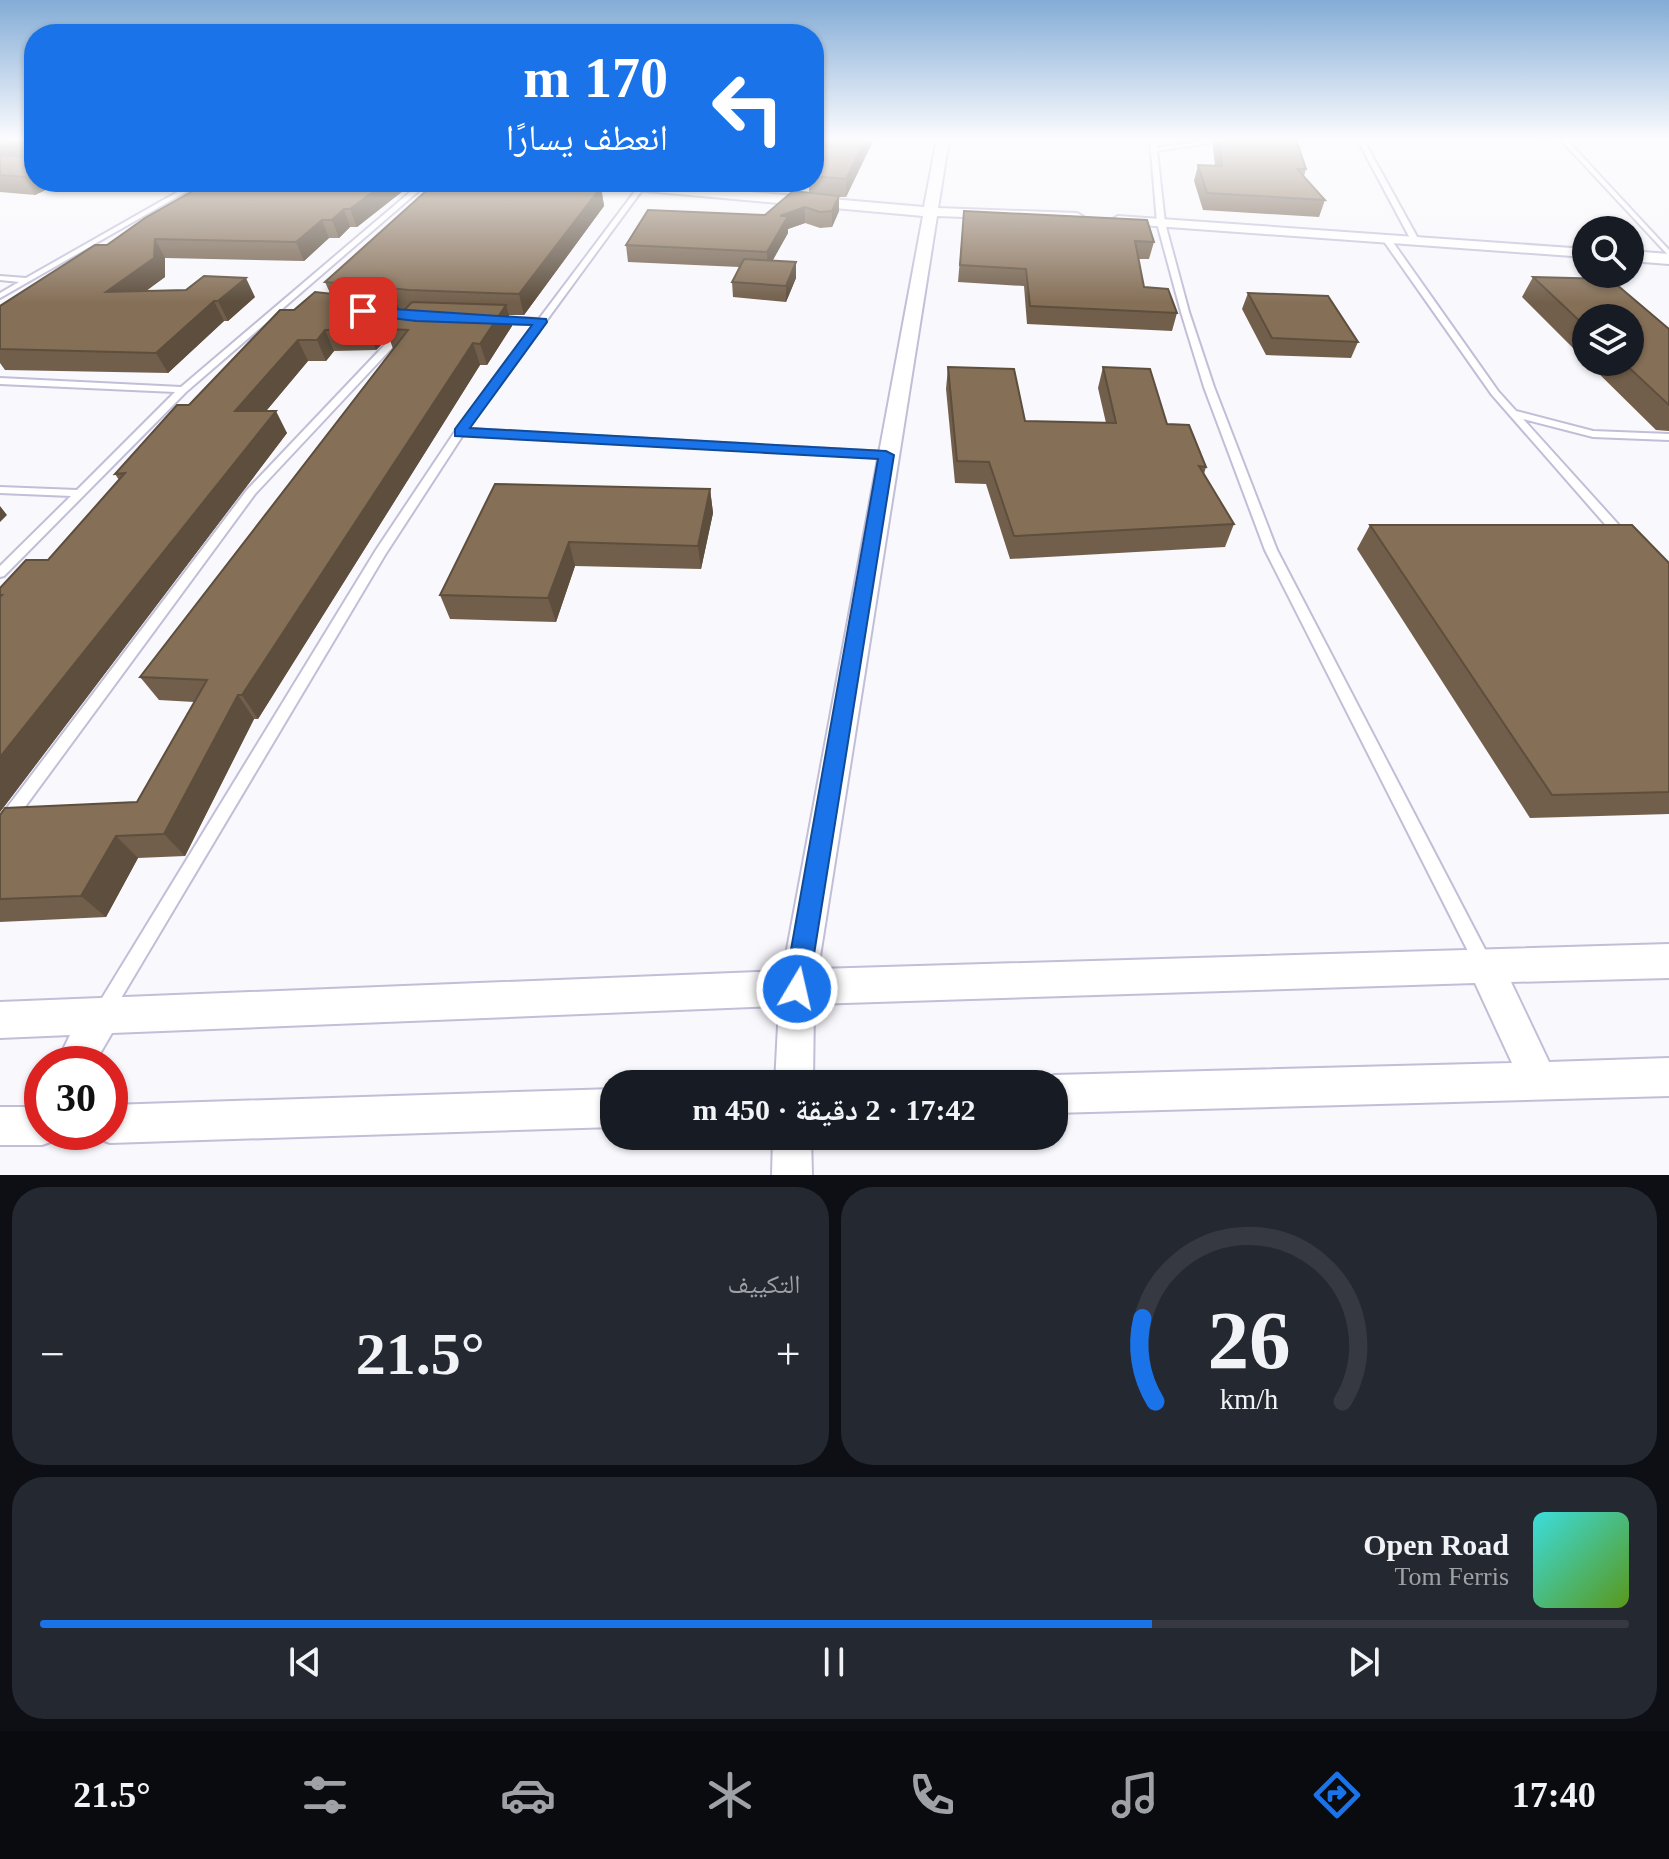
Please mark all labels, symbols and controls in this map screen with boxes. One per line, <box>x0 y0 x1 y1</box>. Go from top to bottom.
text: 170 m <box>523 47 668 109</box>
icon: left <box>696 56 800 160</box>
text: انعطف يسارًا <box>506 118 668 158</box>
map controls <box>1572 216 1644 376</box>
button: search <box>1572 216 1644 288</box>
pin <box>329 277 397 345</box>
icon: arrive <box>341 289 385 333</box>
button: layers <box>1572 304 1644 376</box>
position arrow <box>755 947 839 1031</box>
speed limit sign: 30 <box>24 1046 128 1150</box>
text: 17:42 · 2 دقيقة · 450 m <box>692 1093 976 1126</box>
text: التكييف <box>728 1270 801 1299</box>
text: 26 <box>1207 1294 1290 1386</box>
text: 21.5° <box>356 1321 485 1387</box>
text: − <box>40 1330 65 1379</box>
text: + <box>776 1330 801 1379</box>
text: km/h <box>1219 1384 1278 1415</box>
text: Open Road <box>1363 1528 1509 1561</box>
text: Tom Ferris <box>1395 1562 1509 1591</box>
icon: previous <box>283 1640 327 1684</box>
icon: pause <box>812 1640 856 1684</box>
icon: next <box>1342 1640 1386 1684</box>
icon: filters <box>297 1767 353 1823</box>
icon: car <box>500 1767 556 1823</box>
icon: climate <box>702 1767 758 1823</box>
icon: phone <box>904 1767 960 1823</box>
icon: music <box>1107 1767 1163 1823</box>
icon: directions <box>1309 1767 1365 1823</box>
text: 21.5° <box>73 1775 151 1815</box>
text: 17:40 <box>1512 1775 1596 1815</box>

